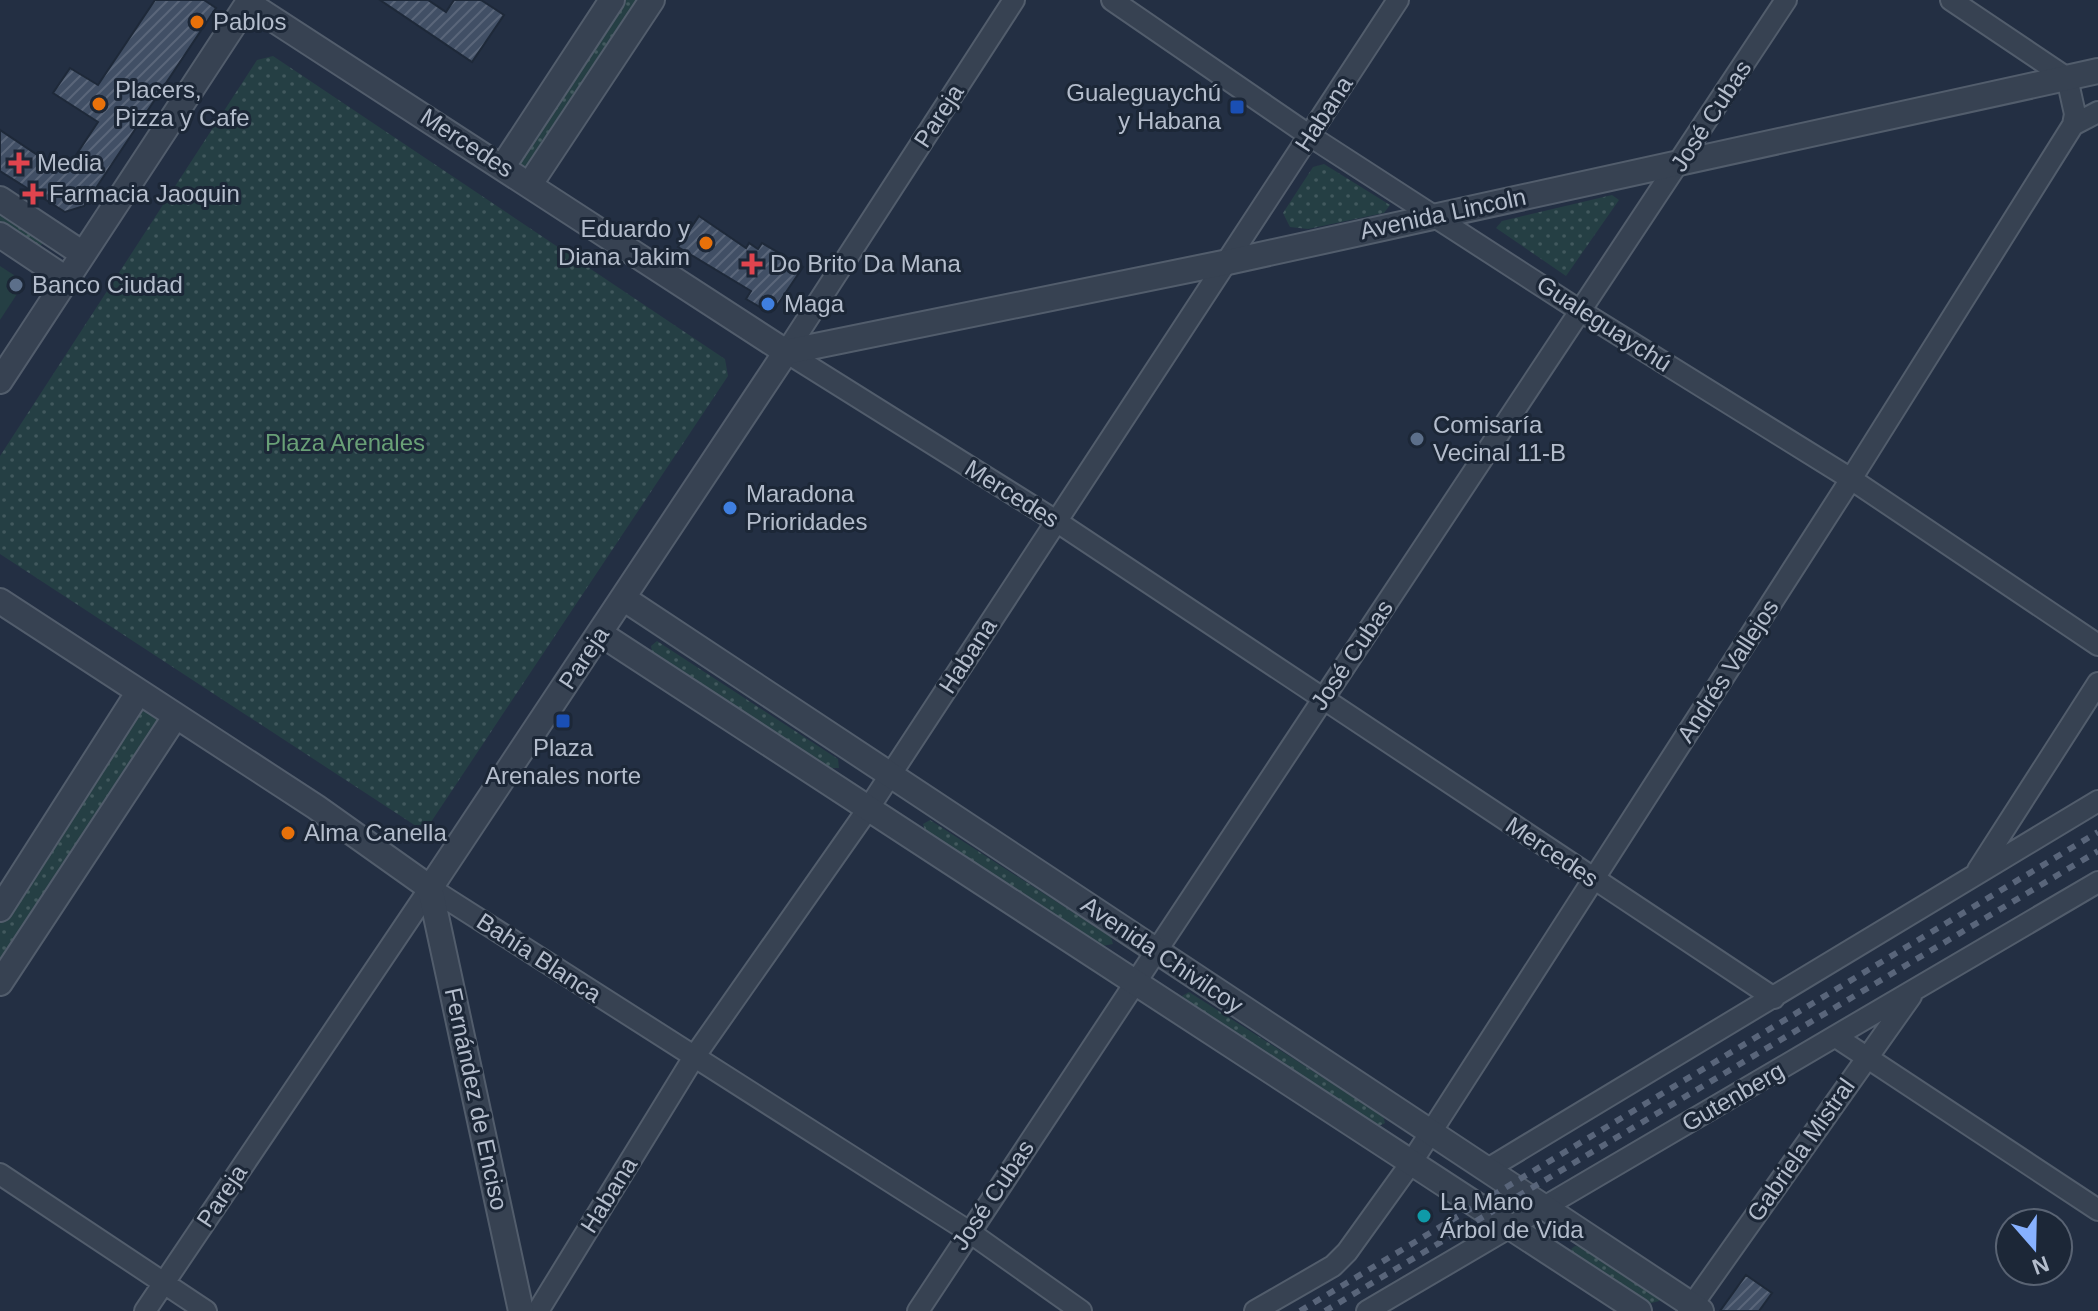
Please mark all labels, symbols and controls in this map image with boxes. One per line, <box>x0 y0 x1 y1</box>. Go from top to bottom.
place label: Pablos <box>213 8 286 35</box>
marker: Pablos <box>188 13 206 31</box>
street label: José Cubas <box>1665 55 1756 176</box>
street label: Habana <box>1289 71 1358 156</box>
place label: Placers, Pizza y Cafe <box>115 76 250 131</box>
street label: Pareja <box>908 79 969 152</box>
place label: Gualeguaychú y Habana <box>1066 79 1222 134</box>
marker: Placers, Pizza y Cafe <box>90 95 108 113</box>
marker: Gualeguaychú y Habana <box>1228 98 1246 116</box>
street label: Mercedes <box>416 103 519 183</box>
place label: Media <box>37 149 103 176</box>
marker: Media <box>8 152 30 174</box>
place label: Farmacia Jaoquin <box>49 180 240 207</box>
street label: Avenida Lincoln <box>1357 183 1528 244</box>
marker: Farmacia Jaoquin <box>24 185 42 203</box>
place label: Eduardo y Diana Jakim <box>558 215 690 270</box>
marker: Eduardo y Diana Jakim <box>697 234 715 252</box>
place label: Do Brito Da Mana <box>770 250 961 277</box>
marker: Do Brito Da Mana <box>741 253 763 275</box>
street label: Gualeguaychú <box>1532 270 1677 377</box>
place label: Banco Ciudad <box>32 271 183 298</box>
marker: Banco Ciudad <box>7 276 25 294</box>
place label: Maga <box>784 290 845 317</box>
marker: Maga <box>759 295 777 313</box>
place label: Comisaría Vecinal 11-B <box>1433 411 1566 466</box>
park label: Plaza Arenales <box>265 429 425 456</box>
marker: Comisaría Vecinal 11-B <box>1408 430 1426 448</box>
street label: Mercedes <box>960 454 1064 533</box>
place label: Maradona Prioridades <box>746 480 867 535</box>
marker: Maradona Prioridades <box>721 499 739 517</box>
street label: Andrés Vallejos <box>1671 594 1784 747</box>
street label: José Cubas <box>1305 595 1398 715</box>
street label: Habana <box>933 613 1002 698</box>
street label: Pareja <box>553 621 615 694</box>
marker: Plaza Arenales norte <box>554 712 572 730</box>
place label: Plaza Arenales norte <box>485 734 641 789</box>
street label: Mercedes <box>1501 811 1604 892</box>
place label: Alma Canella <box>304 819 447 846</box>
marker: Alma Canella <box>279 824 297 842</box>
street label: Avenida Chivilcoy <box>1076 891 1248 1019</box>
street label: Bahía Blanca <box>472 907 607 1008</box>
street label: Fernández de Enciso <box>440 985 513 1213</box>
street label: Gutenberg <box>1677 1057 1789 1137</box>
street label: Gabriela Mistral <box>1741 1073 1860 1226</box>
street label: José Cubas <box>946 1135 1039 1255</box>
street label: Habana <box>575 1151 643 1238</box>
street label: Pareja <box>191 1159 253 1232</box>
place label: La Mano Árbol de Vida <box>1440 1188 1584 1243</box>
marker: La Mano Árbol de Vida <box>1415 1207 1433 1225</box>
north arrow <box>1994 1207 2074 1287</box>
text: N <box>2029 1251 2052 1280</box>

